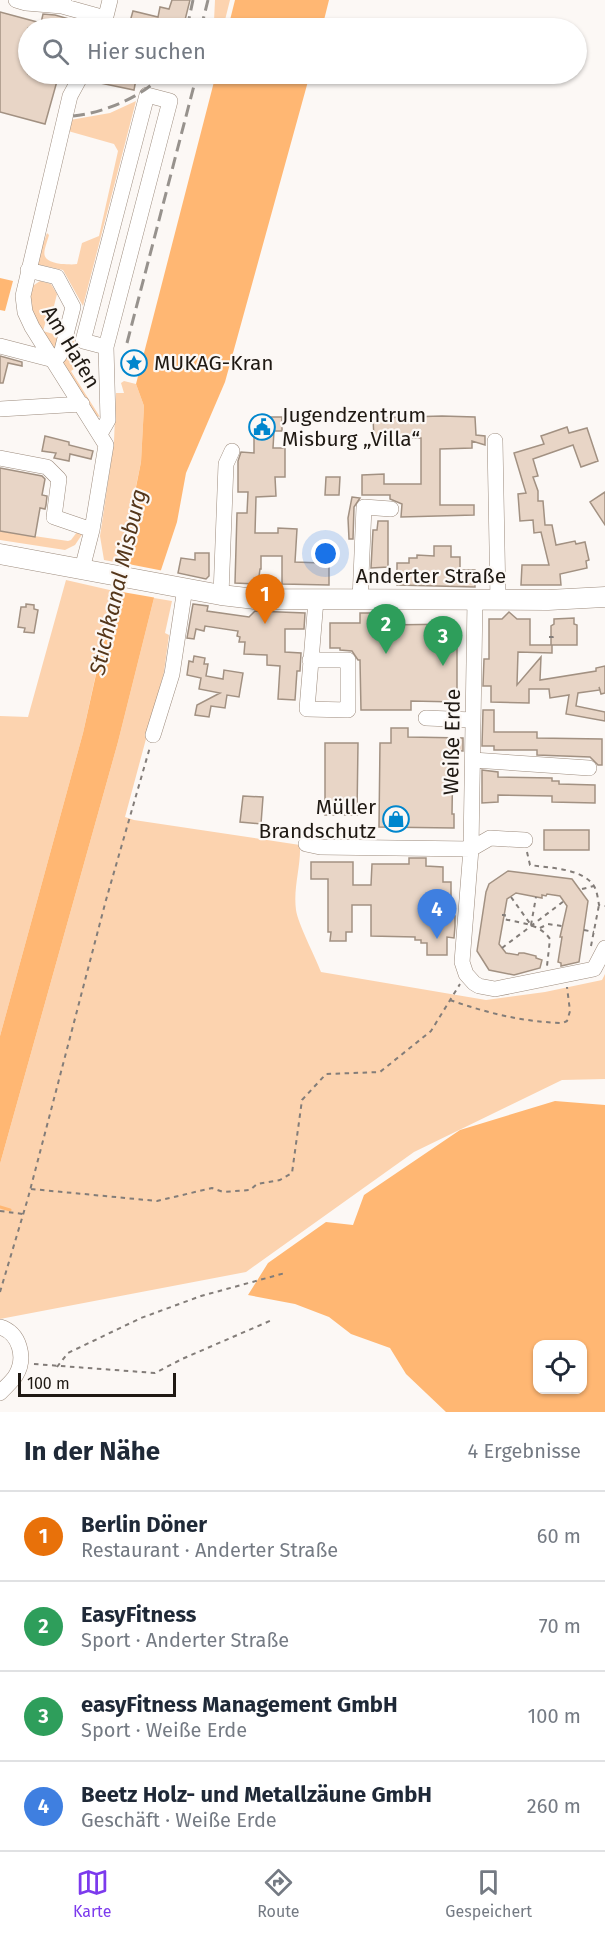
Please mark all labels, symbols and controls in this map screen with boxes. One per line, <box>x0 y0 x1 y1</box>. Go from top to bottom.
search box <box>18 18 587 84</box>
icon: search <box>39 35 72 68</box>
text: Hier suchen <box>87 38 206 65</box>
street label: Am Hafen <box>36 301 106 393</box>
place icon: MUKAG-Kran <box>119 348 149 378</box>
place label: MUKAG-Kran <box>154 350 274 376</box>
place label: Jugendzentrum Misburg „Villa“ <box>282 402 426 452</box>
public building icon: Jugendzentrum Misburg „Villa“ <box>247 412 277 442</box>
water label: Stichkanal Misburg <box>83 486 153 679</box>
your location <box>311 539 340 568</box>
street label: Anderter Straße <box>356 563 506 589</box>
pin: 1 <box>246 574 284 624</box>
pin: 2 <box>366 604 406 654</box>
pin: 3 <box>424 616 462 666</box>
street label: Weiße Erde <box>438 689 466 795</box>
place label: Müller Brandschutz <box>258 794 376 844</box>
shop icon: Müller Brandschutz <box>381 804 411 834</box>
pin: 4 <box>418 890 456 939</box>
map controls <box>533 1340 587 1394</box>
button: locate <box>533 1340 587 1394</box>
scale bar <box>18 1370 176 1398</box>
text: 100 m <box>27 1374 70 1393</box>
text: In der Nähe <box>24 1436 160 1467</box>
text: 4 Ergebnisse <box>468 1439 581 1463</box>
text: Berlin Döner <box>81 1511 207 1538</box>
text: 1 <box>39 1524 48 1548</box>
text: 60 m <box>537 1524 581 1548</box>
text: Restaurant · Anderter Straße <box>81 1538 338 1562</box>
text: EasyFitness <box>81 1601 196 1628</box>
text: 2 <box>38 1614 49 1638</box>
text: 70 m <box>539 1614 581 1638</box>
text: Sport · Anderter Straße <box>81 1628 289 1652</box>
text: easyFitness Management GmbH <box>81 1691 398 1718</box>
text: 3 <box>38 1704 49 1728</box>
text: 100 m <box>528 1704 581 1728</box>
text: Sport · Weiße Erde <box>81 1718 247 1742</box>
text: Beetz Holz- und Metallzäune GmbH <box>81 1781 432 1808</box>
text: 4 <box>38 1794 49 1818</box>
text: 260 m <box>527 1794 581 1818</box>
text: Geschäft · Weiße Erde <box>81 1808 277 1832</box>
tab: Karte <box>73 1866 111 1921</box>
tab: Route <box>257 1866 300 1921</box>
tab: Gespeichert <box>445 1866 532 1921</box>

